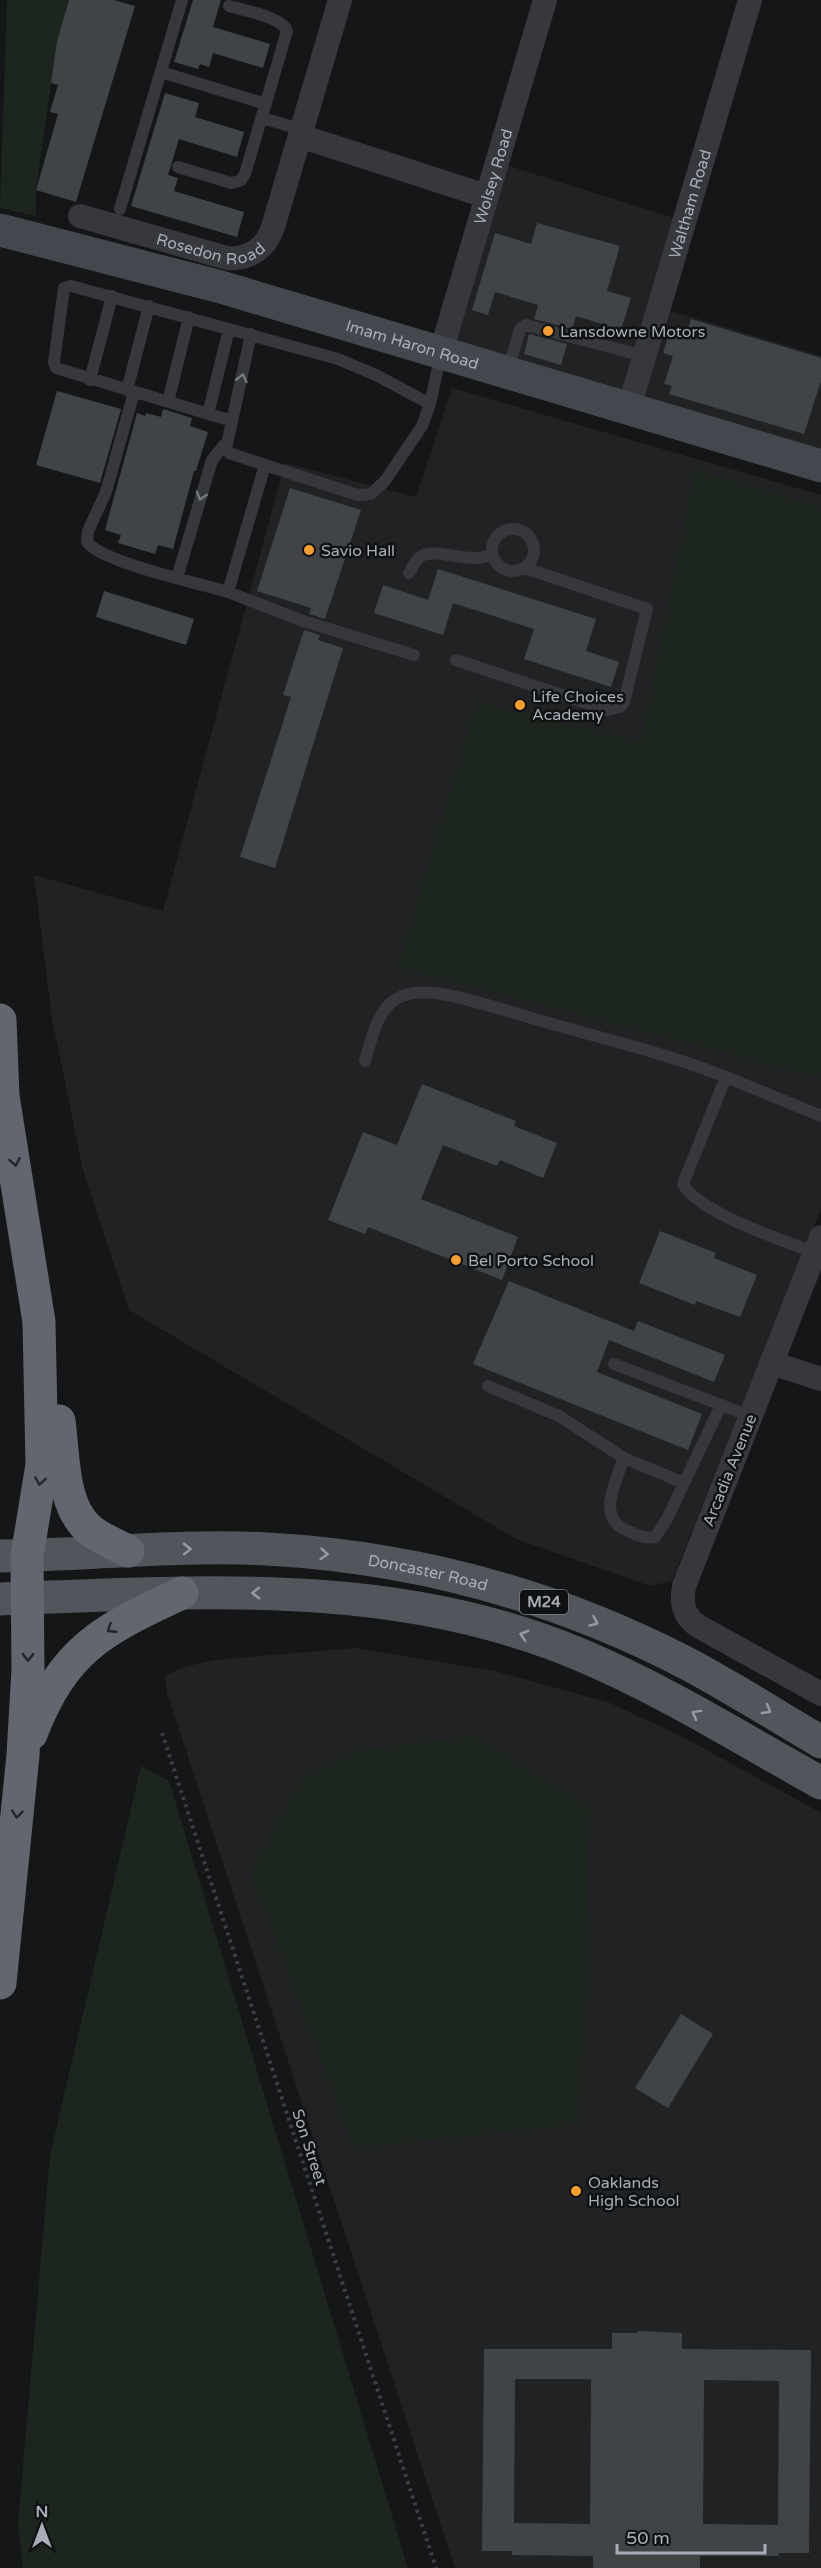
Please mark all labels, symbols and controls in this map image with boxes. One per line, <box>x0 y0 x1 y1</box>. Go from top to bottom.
street label: Wolsey Road <box>470 127 517 227</box>
street label: Waltham Road <box>665 147 716 261</box>
street label: Rosedon Road <box>154 229 270 269</box>
street label: Imam Haron Road <box>343 316 481 374</box>
place label: Lansdowne Motors <box>560 322 705 342</box>
marker: Lansdowne Motors <box>541 324 555 338</box>
one-way arrow <box>235 373 248 383</box>
one-way arrow <box>196 490 208 501</box>
place label: Savio Hall <box>321 541 395 561</box>
marker: Savio Hall <box>302 543 316 557</box>
place label: Life Choices Academy <box>532 687 624 725</box>
marker: Life Choices Academy <box>513 698 527 712</box>
one-way arrow <box>8 1157 20 1166</box>
place label: Bel Porto School <box>468 1251 594 1271</box>
marker: Bel Porto School <box>449 1253 463 1267</box>
street label: Arcadia Avenue <box>698 1411 762 1530</box>
one-way arrow <box>34 1476 46 1485</box>
one-way arrow <box>182 1543 191 1555</box>
one-way arrow <box>320 1547 329 1560</box>
street label: Doncaster Road <box>367 1551 490 1596</box>
one-way arrow <box>251 1587 260 1599</box>
road number: M24 <box>520 1590 568 1614</box>
one-way arrow <box>587 1615 598 1627</box>
one-way arrow <box>107 1622 117 1634</box>
one-way arrow <box>519 1630 530 1642</box>
one-way arrow <box>22 1652 34 1661</box>
one-way arrow <box>761 1703 771 1715</box>
one-way arrow <box>692 1710 702 1721</box>
one-way arrow <box>11 1809 24 1818</box>
street label: Son Street <box>287 2107 331 2188</box>
place label: Oaklands High School <box>588 2173 679 2211</box>
marker: Oaklands High School <box>569 2184 583 2198</box>
north arrow <box>12 2496 72 2556</box>
text: N <box>36 2502 48 2522</box>
scale bar <box>617 2517 766 2555</box>
text: 50 m <box>626 2527 670 2549</box>

